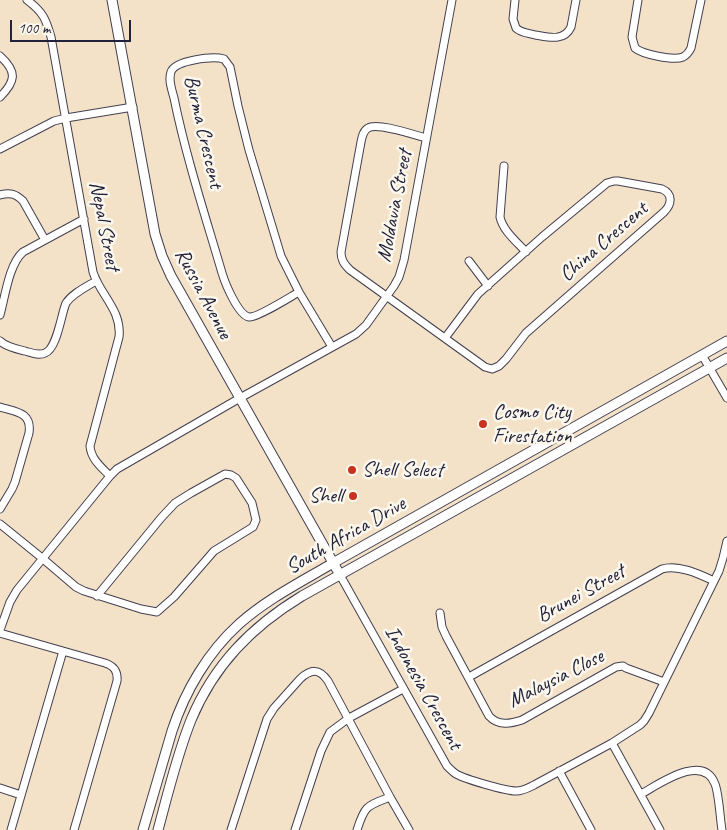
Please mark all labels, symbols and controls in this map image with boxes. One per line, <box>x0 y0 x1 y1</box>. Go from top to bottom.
scale bar <box>12 10 134 42</box>
text: 100 m <box>18 19 50 38</box>
street label: Burma Crescent <box>178 73 228 191</box>
street label: Moldavia Street <box>372 148 418 264</box>
street label: Nepal Street <box>83 179 125 273</box>
street label: China Crescent <box>555 197 653 287</box>
street label: Russia Avenue <box>169 245 237 343</box>
place label: Cosmo City Firestation <box>493 399 572 449</box>
marker: Cosmo City Firestation <box>477 418 489 430</box>
place label: Shell Select <box>362 457 443 483</box>
marker: Shell Select <box>346 464 358 476</box>
place label: Shell <box>309 483 343 509</box>
marker: Shell <box>347 490 359 502</box>
street label: South Africa Drive <box>282 492 410 580</box>
street label: Brunei Street <box>532 559 630 629</box>
street label: Indonesia Crescent <box>379 622 467 754</box>
street label: Malaysia Close <box>504 644 608 714</box>

